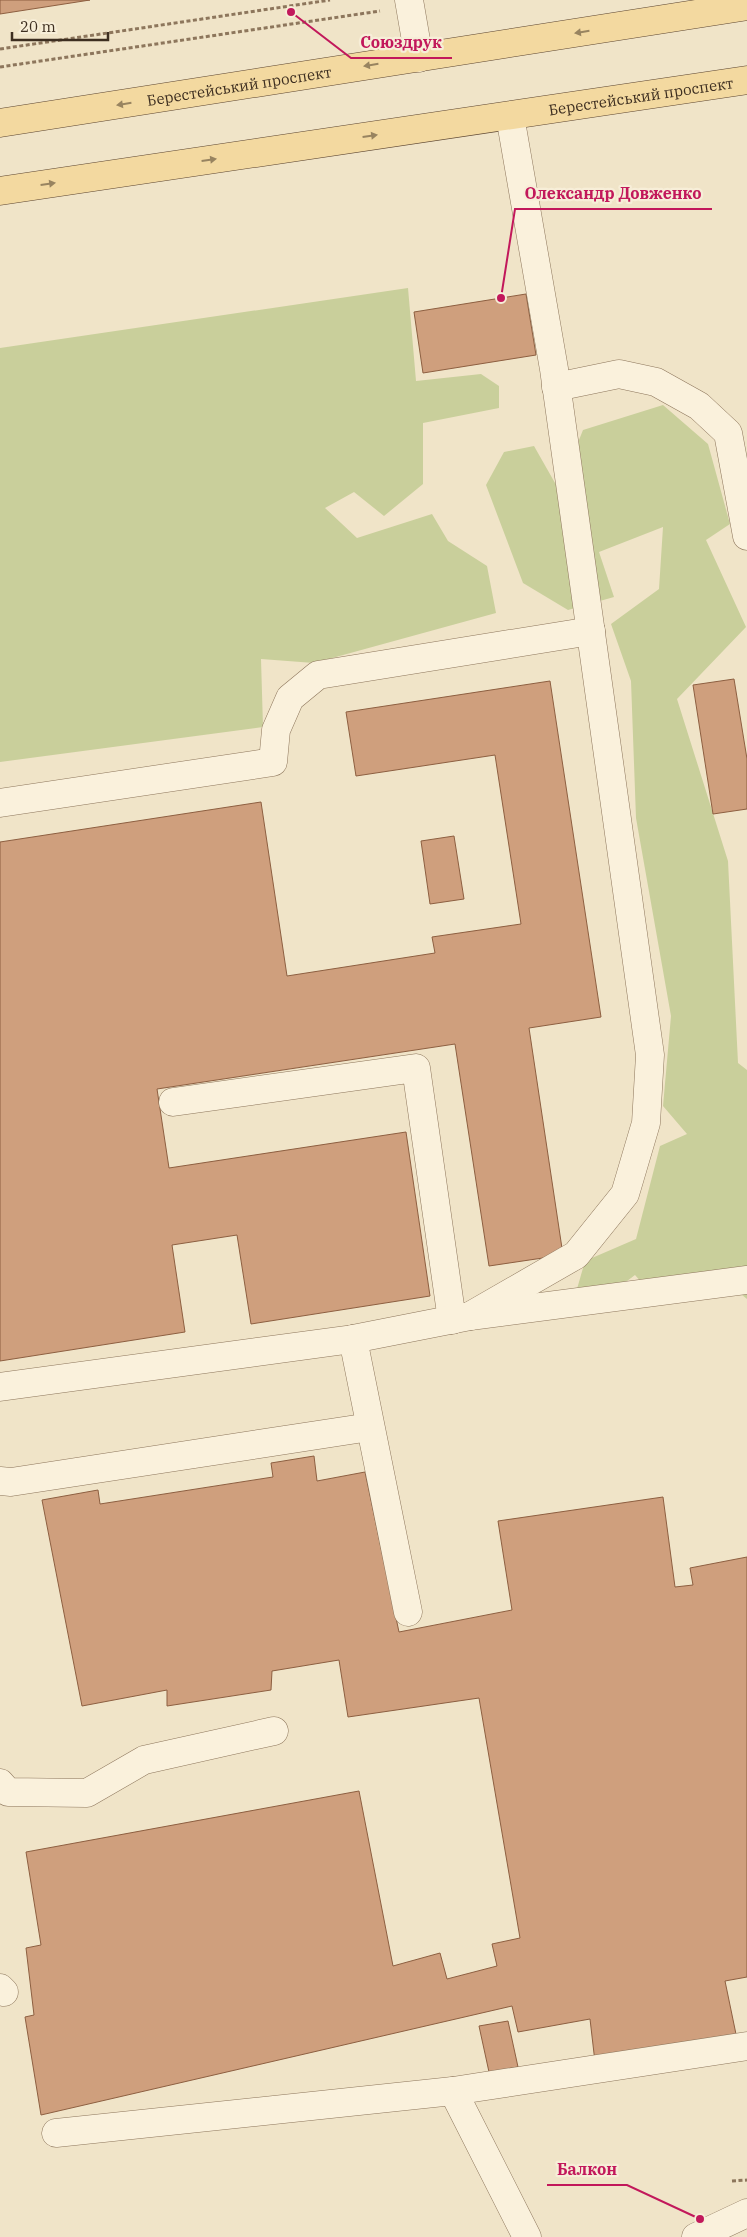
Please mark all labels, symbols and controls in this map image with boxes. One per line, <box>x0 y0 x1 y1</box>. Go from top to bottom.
scale bar <box>12 10 109 42</box>
text: 20 m <box>20 17 56 36</box>
callout: Союздрук <box>351 27 452 58</box>
one-way arrow <box>573 28 589 36</box>
text: Союздрук <box>360 32 442 52</box>
street label: Берестейський проспект <box>145 62 333 109</box>
one-way arrow <box>362 62 378 70</box>
street label: Берестейський проспект <box>547 73 735 119</box>
one-way arrow <box>115 100 131 108</box>
one-way arrow <box>362 132 378 140</box>
one-way arrow <box>201 156 217 164</box>
callout: Олександр Довженко <box>515 178 712 209</box>
one-way arrow <box>41 179 57 187</box>
text: Олександр Довженко <box>524 183 702 203</box>
callout: Балкон <box>547 2154 627 2185</box>
text: Балкон <box>557 2159 617 2179</box>

